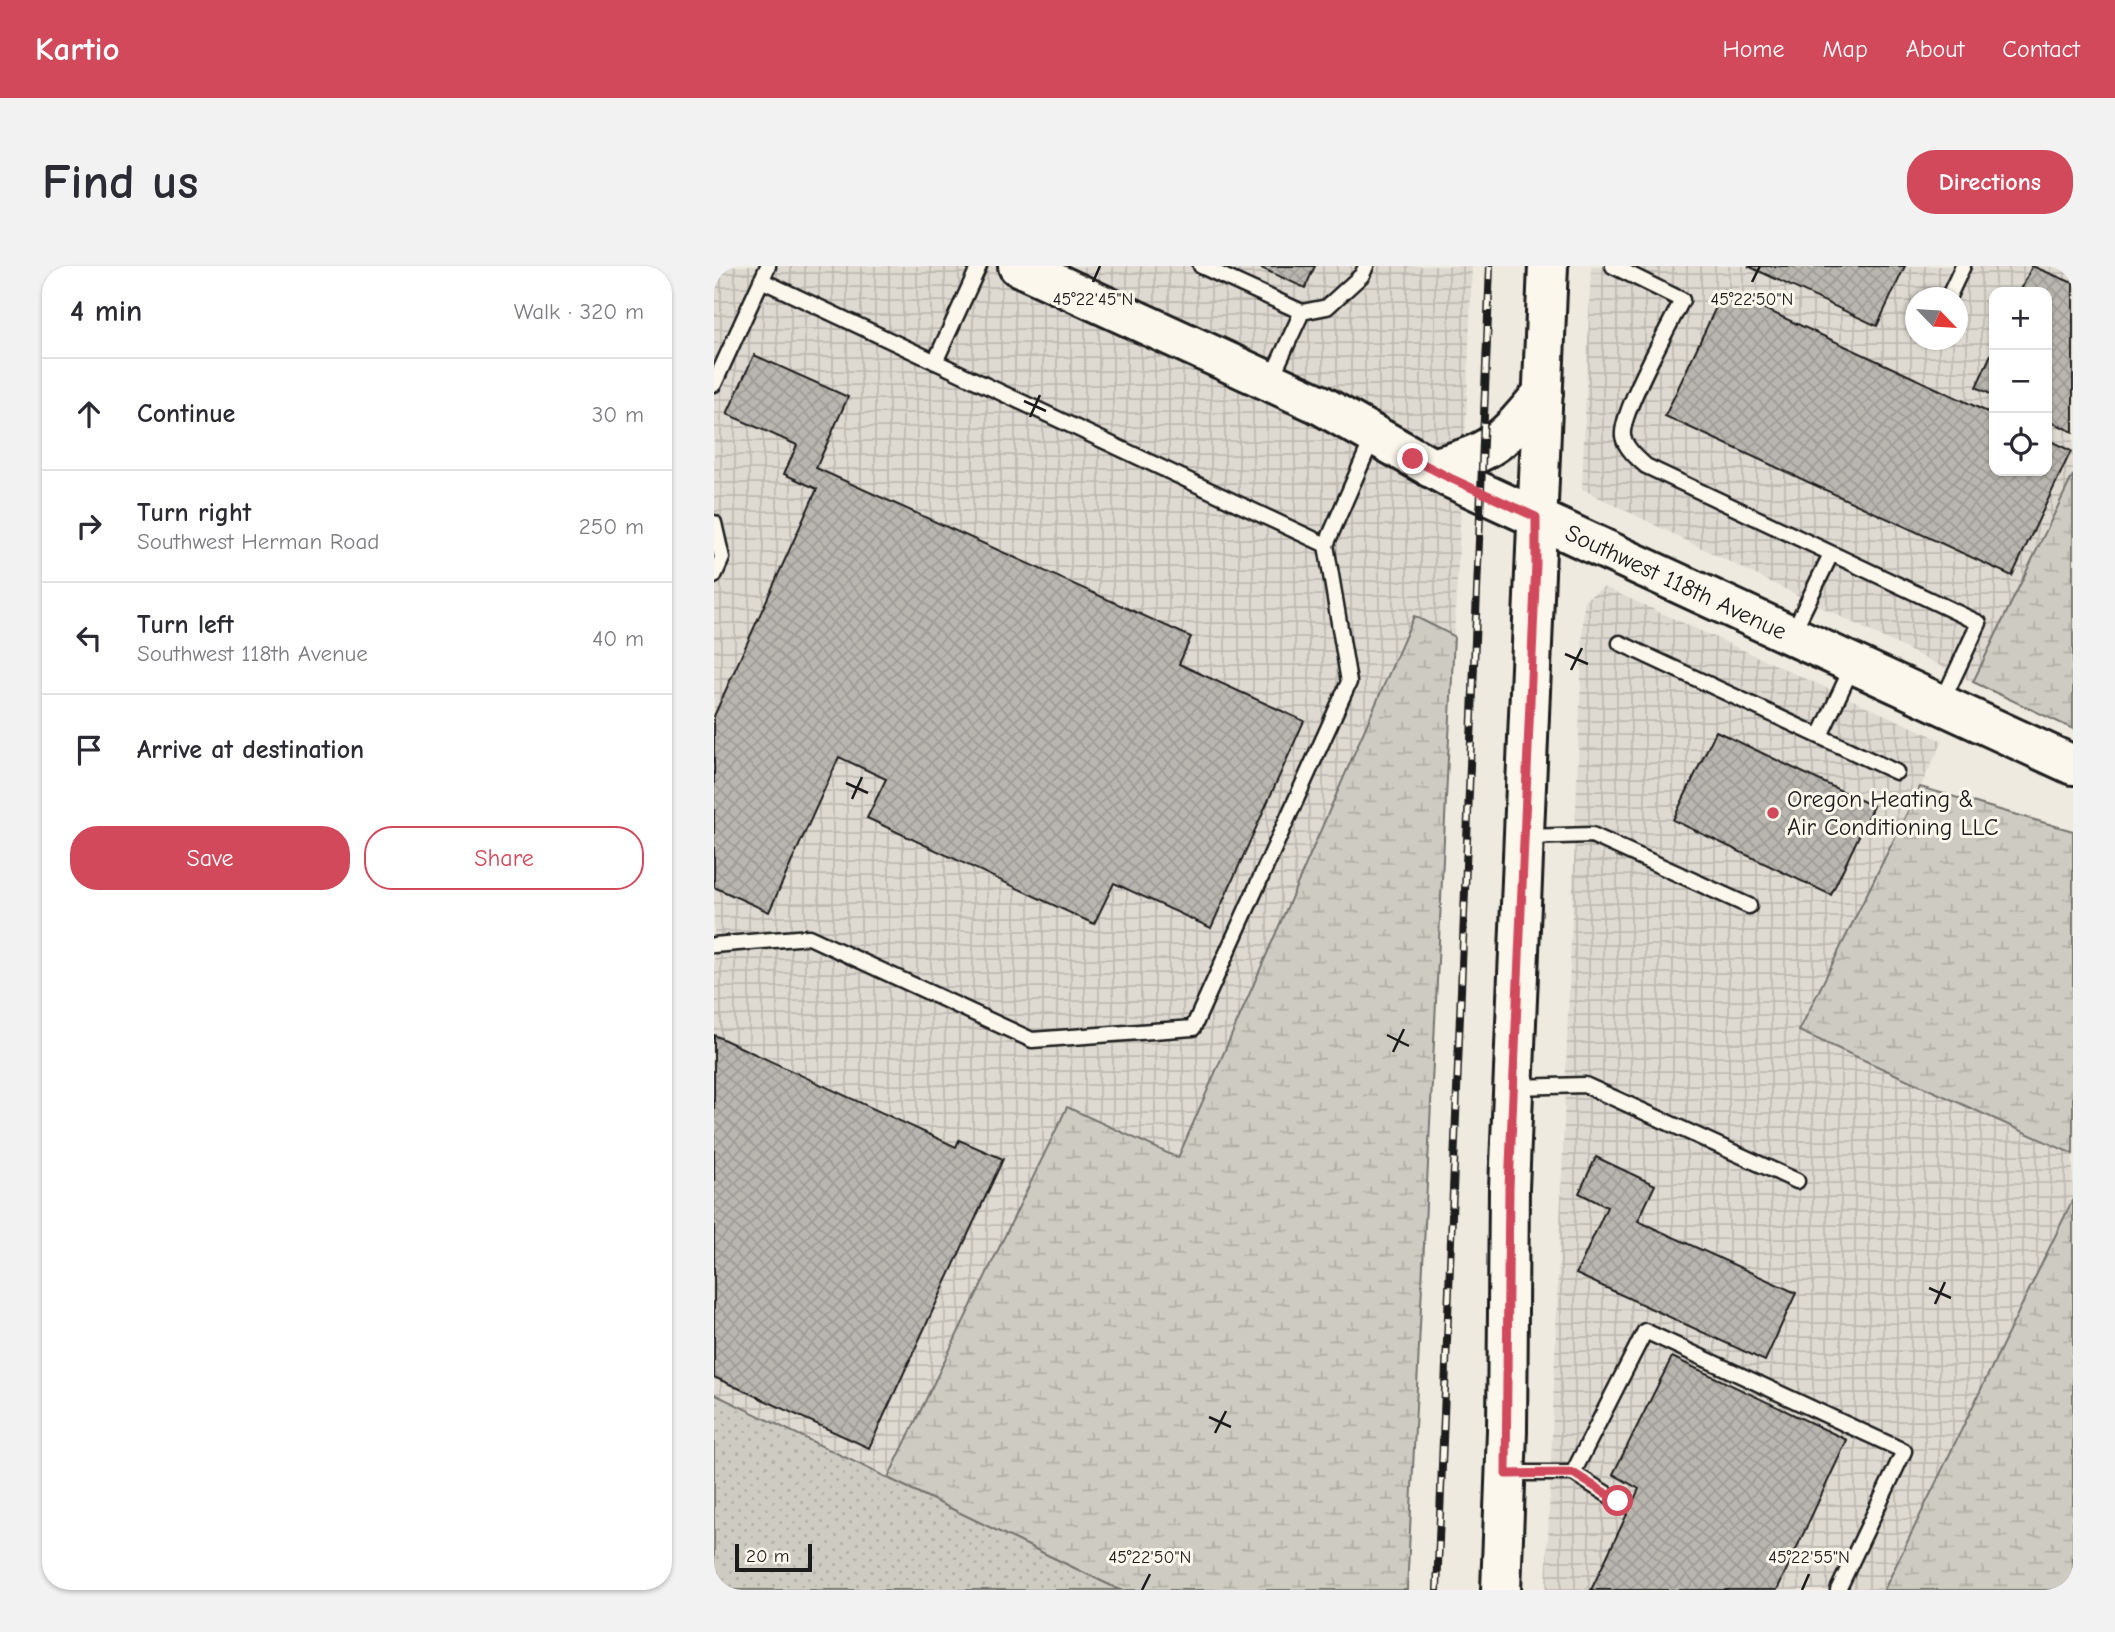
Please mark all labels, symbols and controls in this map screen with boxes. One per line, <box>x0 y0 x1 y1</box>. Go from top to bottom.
text: Kartio <box>35 30 120 68</box>
text: Home <box>1723 35 1784 63</box>
text: Map <box>1822 35 1868 63</box>
text: About <box>1906 35 1964 63</box>
text: Contact <box>2002 35 2080 63</box>
button: Directions <box>1907 150 2073 214</box>
text: Find us <box>42 154 198 210</box>
north arrow <box>1905 287 1968 350</box>
map controls <box>1989 287 2052 476</box>
button: + <box>1989 287 2052 350</box>
text: 45°22'45"N <box>1053 289 1133 310</box>
text: 45°22'50"N <box>1711 289 1793 310</box>
text: 4 min <box>70 294 142 329</box>
text: Walk · 320 m <box>514 298 644 325</box>
button: − <box>1989 350 2052 413</box>
icon: ahead <box>70 395 108 433</box>
text: Continue <box>137 399 235 429</box>
text: 30 m <box>592 401 644 428</box>
button: locate <box>1989 413 2052 476</box>
route end <box>1397 443 1428 474</box>
text: Turn right <box>137 498 251 528</box>
icon: right <box>70 507 108 545</box>
text: 250 m <box>579 513 644 540</box>
street label: Southwest 118th Avenue <box>1561 518 1791 646</box>
text: Southwest Herman Road <box>137 528 379 555</box>
text: Turn left <box>137 610 234 640</box>
icon: left <box>70 619 108 657</box>
text: 40 m <box>592 625 644 652</box>
text: Southwest 118th Avenue <box>137 640 368 667</box>
icon: arrive <box>70 731 108 769</box>
text: Arrive at destination <box>137 735 364 765</box>
place label: Oregon Heating & Air Conditioning LLC <box>1787 785 1999 841</box>
marker: Oregon Heating & Air Conditioning LLC <box>1765 805 1781 821</box>
button: Save <box>70 826 350 890</box>
button: Share <box>364 826 644 890</box>
route start <box>1602 1485 1633 1516</box>
scale bar <box>735 1541 812 1573</box>
text: 20 m <box>746 1545 790 1567</box>
text: 45°22'50"N <box>1109 1547 1191 1568</box>
text: 45°22'55"N <box>1768 1547 1850 1568</box>

